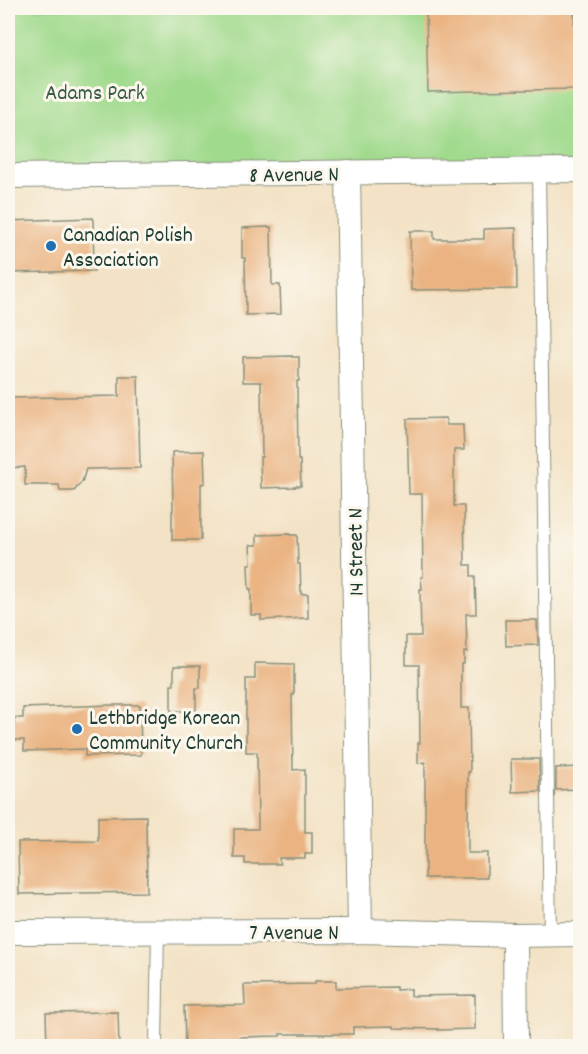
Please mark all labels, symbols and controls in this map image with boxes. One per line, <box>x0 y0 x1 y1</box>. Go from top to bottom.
park label: Adams Park <box>45 79 145 110</box>
street label: 8 Avenue N <box>249 160 339 193</box>
place label: Canadian Polish Association <box>63 221 193 277</box>
marker: Canadian Polish Association <box>44 239 58 253</box>
street label: 14 Street N <box>341 507 374 596</box>
place label: Lethbridge Korean Community Church <box>89 704 243 760</box>
marker: Lethbridge Korean Community Church <box>70 722 84 736</box>
street label: 7 Avenue N <box>249 919 339 950</box>

